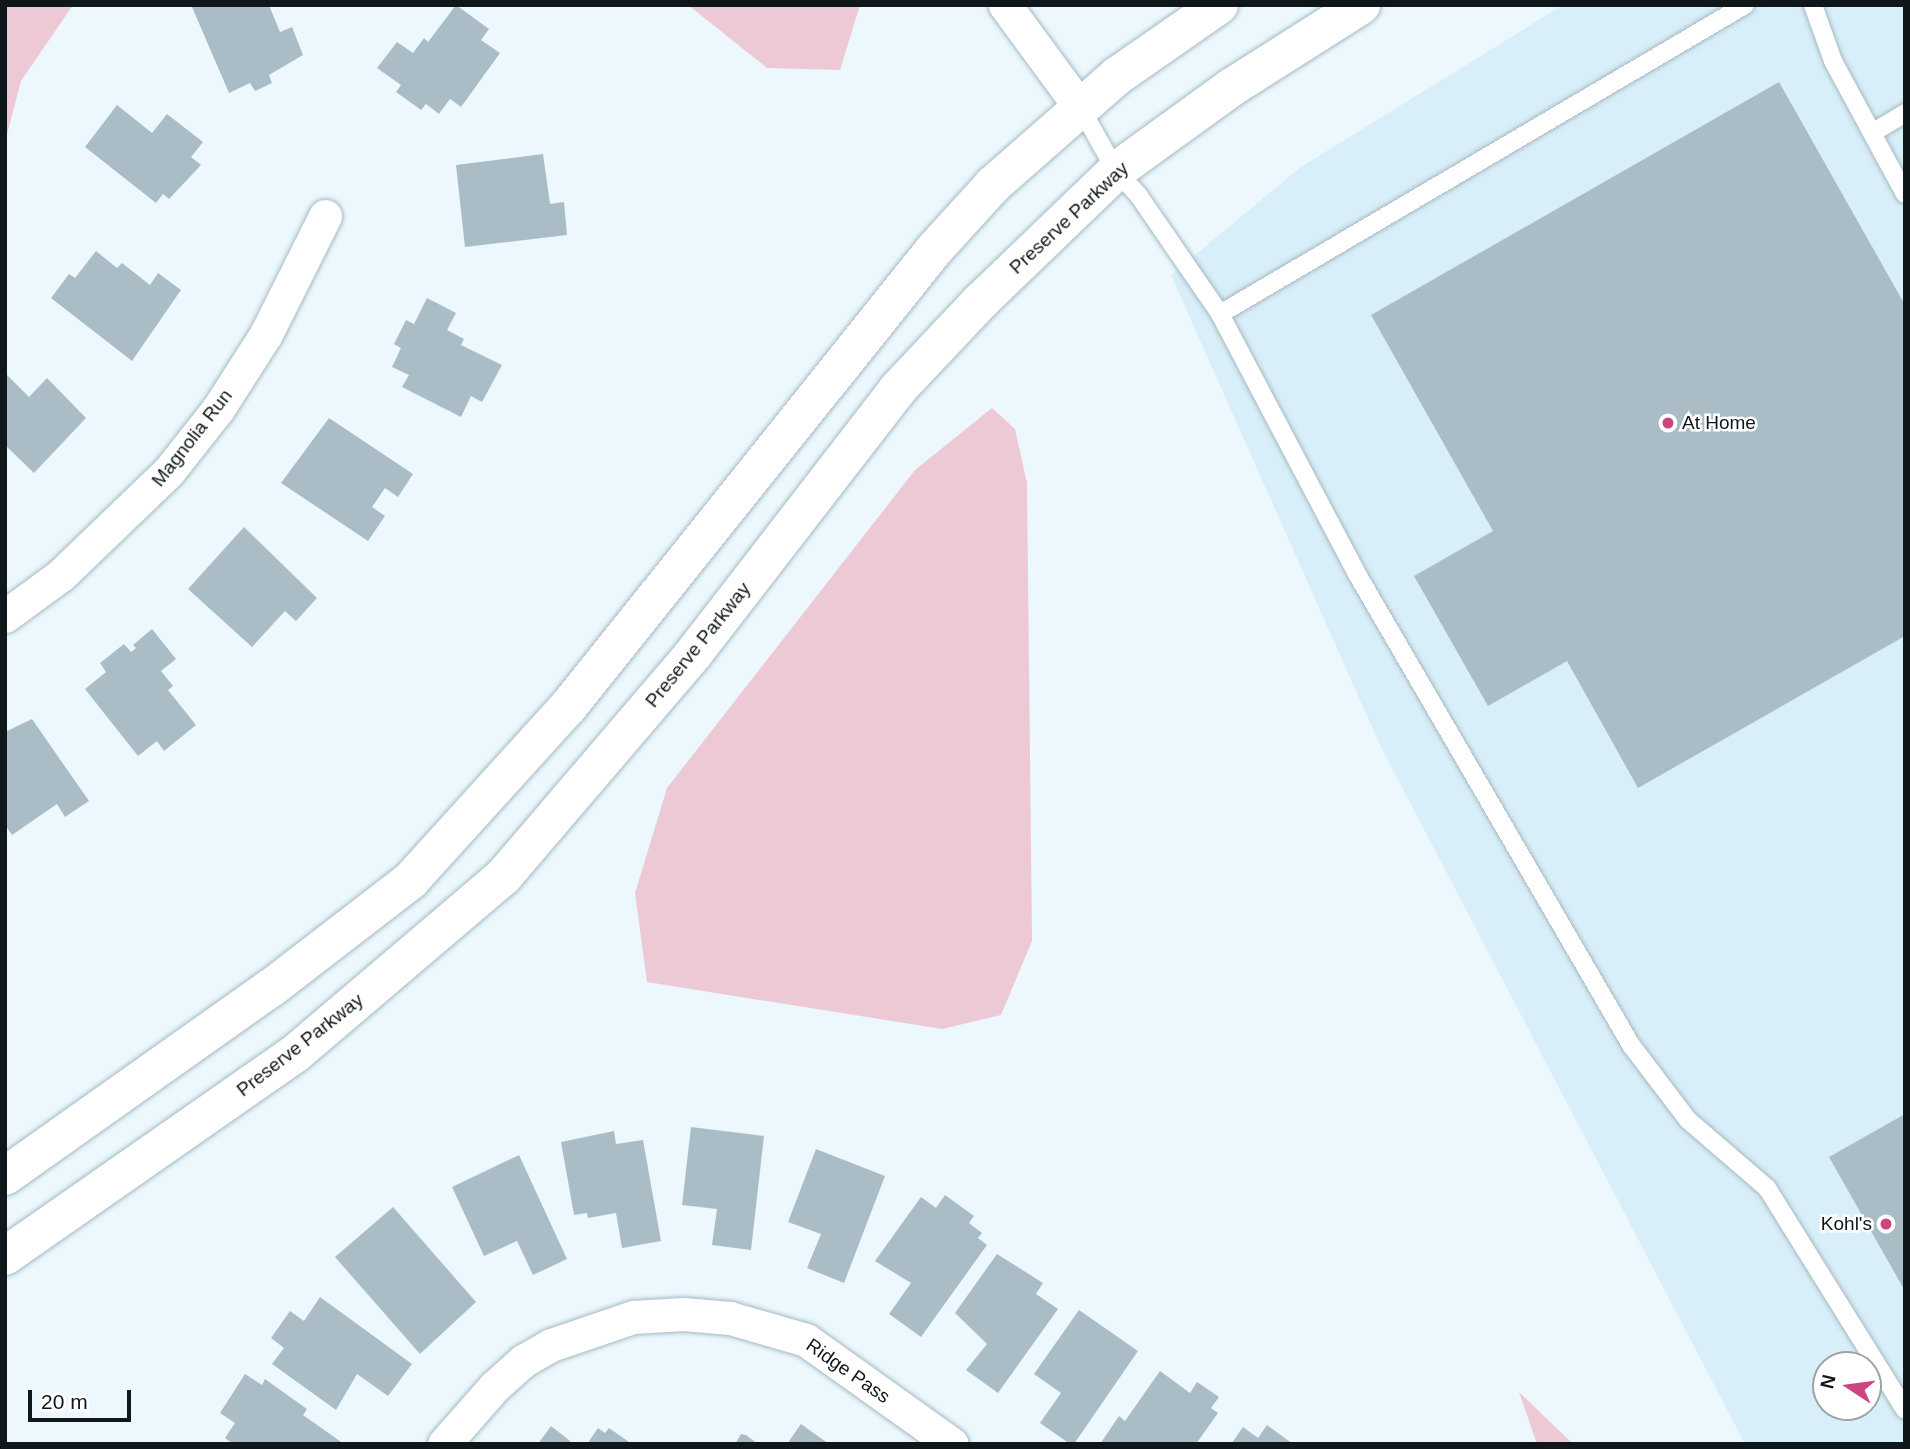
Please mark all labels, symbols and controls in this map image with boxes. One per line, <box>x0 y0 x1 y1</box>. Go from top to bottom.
street label: Preserve Parkway <box>1005 157 1133 279</box>
street label: Magnolia Run <box>147 385 237 491</box>
place label: At Home <box>1682 412 1756 434</box>
marker: At Home <box>1660 415 1676 431</box>
street label: Preserve Parkway <box>641 578 755 712</box>
street label: Preserve Parkway <box>232 989 368 1101</box>
place label: Kohl's <box>1821 1213 1872 1235</box>
marker: Kohl's <box>1878 1216 1894 1232</box>
street label: Ridge Pass <box>802 1334 894 1408</box>
north arrow <box>1812 1351 1882 1421</box>
text: N <box>1816 1373 1840 1391</box>
scale bar <box>32 1376 135 1420</box>
text: 20 m <box>41 1390 88 1413</box>

